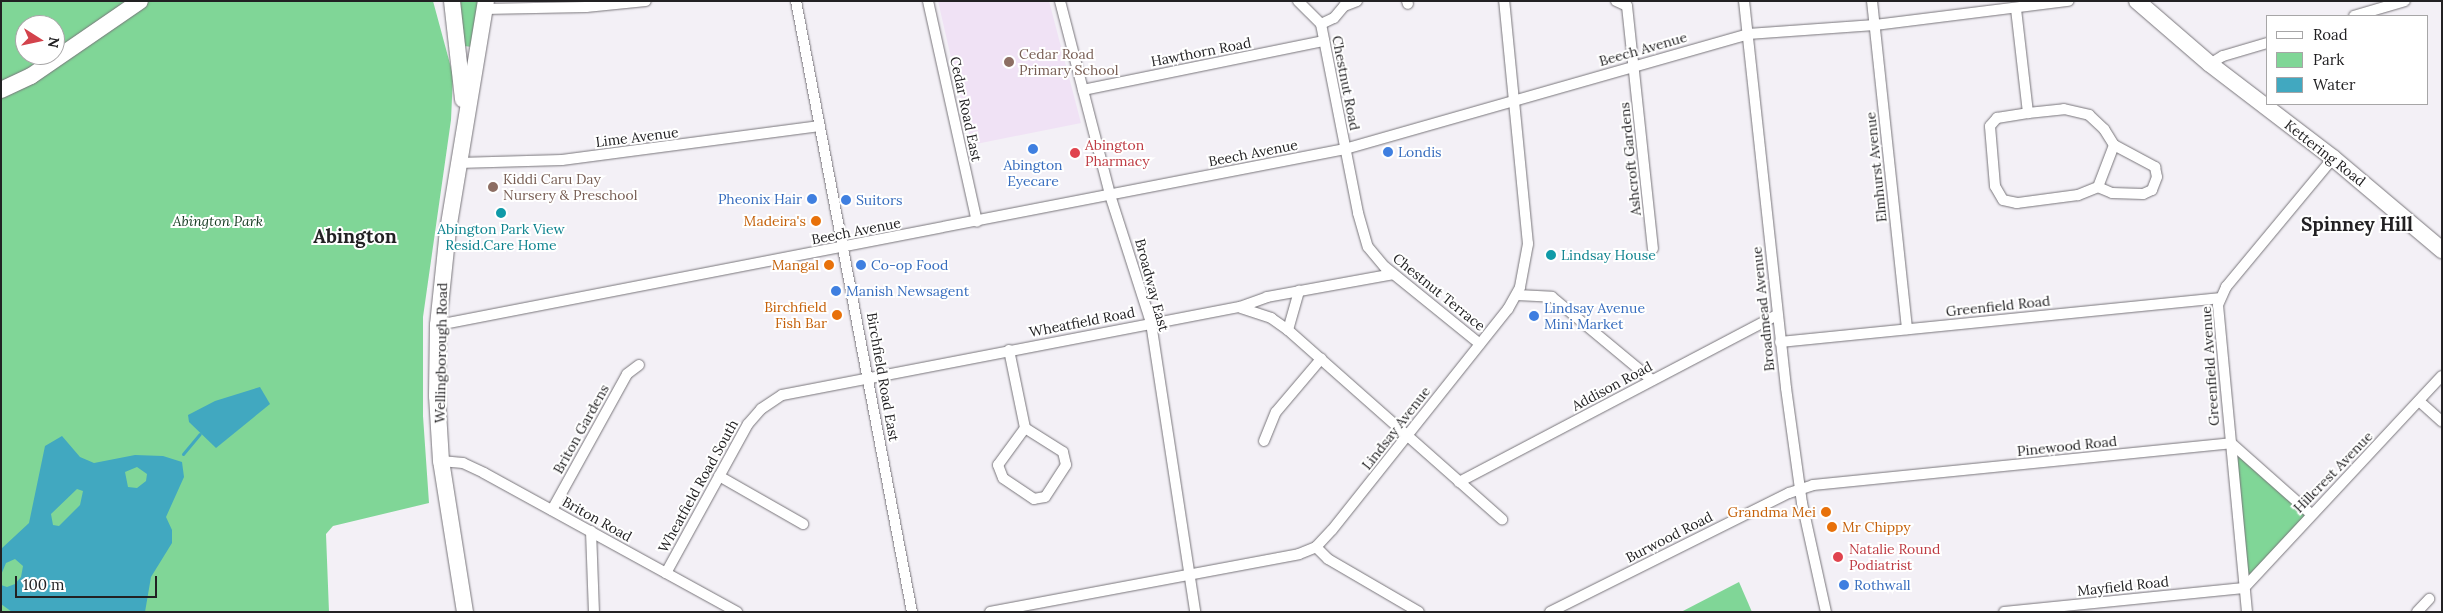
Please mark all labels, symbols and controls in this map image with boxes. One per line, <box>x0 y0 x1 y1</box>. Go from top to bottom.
north arrow <box>15 15 65 65</box>
legend <box>2266 15 2428 105</box>
text: Road <box>2313 25 2348 44</box>
street label: Beech Avenue <box>1597 28 1689 70</box>
street label: Hawthorn Road <box>1149 34 1253 70</box>
street label: Chestnut Road <box>1329 34 1363 132</box>
text: N <box>44 36 64 49</box>
place label: Cedar Road Primary School <box>1019 46 1119 78</box>
text: Park <box>2313 50 2344 69</box>
street label: Cedar Road East <box>947 55 985 163</box>
marker: Cedar Road Primary School <box>1003 56 1015 68</box>
text: Water <box>2313 75 2355 94</box>
street label: Ashcroft Gardens <box>1616 101 1644 217</box>
street label: Elmhurst Avenue <box>1862 111 1890 223</box>
street label: Kettering Road <box>2281 116 2369 190</box>
street label: Lime Avenue <box>595 124 679 150</box>
street label: Beech Avenue <box>1207 136 1299 170</box>
place label: Abington Pharmacy <box>1085 137 1150 170</box>
marker: Abington Eyecare <box>1027 143 1039 155</box>
place label: Londis <box>1398 144 1442 160</box>
marker: Londis <box>1382 146 1394 158</box>
marker: Abington Pharmacy <box>1069 147 1081 159</box>
place label: Abington Eyecare <box>1003 157 1063 190</box>
place label: Kiddi Caru Day Nursery & Preschool <box>503 171 637 203</box>
marker: Kiddi Caru Day Nursery & Preschool <box>487 181 499 193</box>
place label: Pheonix Hair <box>718 191 802 207</box>
place label: Suitors <box>856 192 903 208</box>
marker: Pheonix Hair <box>806 193 818 205</box>
marker: Suitors <box>840 194 852 206</box>
marker: Abington Park View Resid.Care Home <box>495 207 507 219</box>
park label: Abington Park <box>173 213 263 229</box>
place label: Madeira's <box>744 213 806 229</box>
street label: Beech Avenue <box>810 214 902 248</box>
district label: Spinney Hill <box>2301 214 2413 236</box>
marker: Madeira's <box>810 215 822 227</box>
place label: Abington Park View Resid.Care Home <box>437 221 565 253</box>
district label: Abington <box>313 226 397 248</box>
street label: Broadway East <box>1132 237 1172 333</box>
street label: Broadmead Avenue <box>1748 246 1778 372</box>
place label: Lindsay House <box>1561 247 1656 263</box>
marker: Lindsay House <box>1545 249 1557 261</box>
street label: Chestnut Terrace <box>1390 250 1488 334</box>
place label: Mangal <box>772 257 819 273</box>
place label: Co-op Food <box>871 257 948 273</box>
marker: Mangal <box>823 259 835 271</box>
marker: Co-op Food <box>855 259 867 271</box>
street label: Wellingborough Road <box>431 283 451 423</box>
place label: Manish Newsagent <box>846 283 969 299</box>
marker: Manish Newsagent <box>830 285 842 297</box>
street label: Greenfield Road <box>1945 292 2051 320</box>
place label: Birchfield Fish Bar <box>764 299 827 332</box>
place label: Lindsay Avenue Mini Market <box>1544 300 1645 332</box>
street label: Wheatfield Road <box>1028 304 1136 340</box>
street label: Greenfield Avenue <box>2197 306 2223 426</box>
marker: Birchfield Fish Bar <box>831 309 843 321</box>
marker: Lindsay Avenue Mini Market <box>1528 310 1540 322</box>
street label: Birchfield Road East <box>863 311 903 443</box>
street label: Addison Road <box>1569 358 1655 414</box>
street label: Briton Gardens <box>550 381 612 477</box>
street label: Lindsay Avenue <box>1358 383 1434 473</box>
street label: Wheatfield Road South <box>654 417 742 555</box>
street label: Hillcrest Avenue <box>2290 428 2376 516</box>
street label: Pinewood Road <box>2016 432 2118 460</box>
street label: Briton Road <box>559 493 635 545</box>
place label: Grandma Mei <box>1728 504 1816 520</box>
marker: Grandma Mei <box>1820 506 1832 518</box>
street label: Burwood Road <box>1623 508 1715 566</box>
place label: Mr Chippy <box>1842 519 1911 535</box>
marker: Mr Chippy <box>1826 521 1838 533</box>
place label: Natalie Round Podiatrist <box>1849 541 1940 574</box>
marker: Natalie Round Podiatrist <box>1831 550 1845 564</box>
scale bar <box>18 566 160 598</box>
street label: Mayfield Road <box>2076 573 2170 599</box>
text: 100 m <box>23 575 64 594</box>
place label: Rothwall <box>1854 577 1911 593</box>
marker: Rothwall <box>1838 579 1850 591</box>

